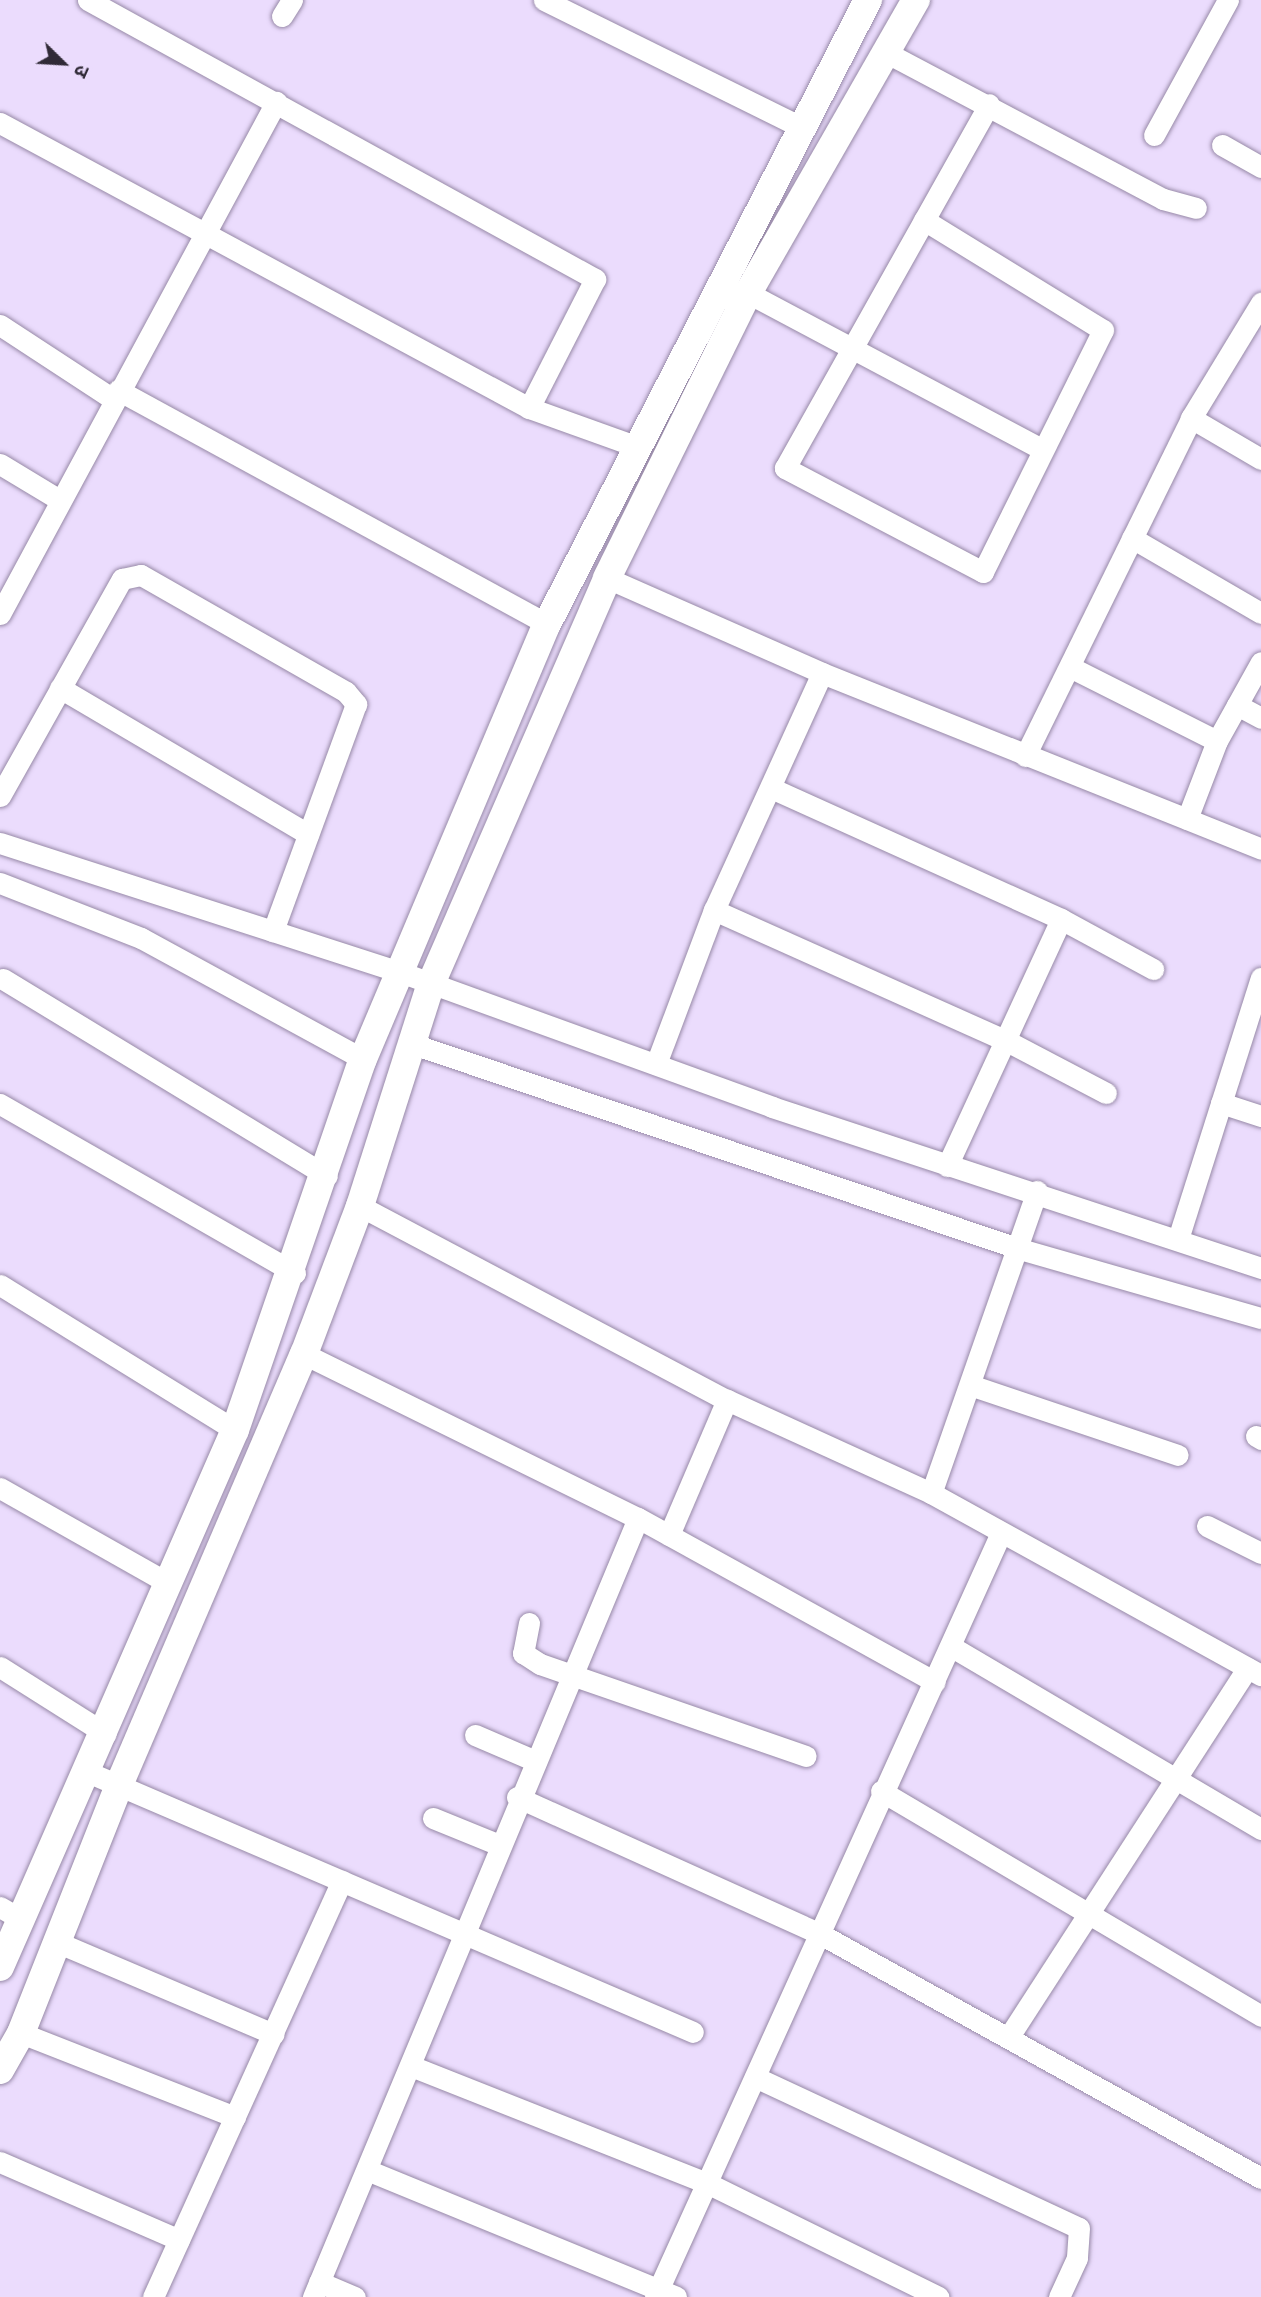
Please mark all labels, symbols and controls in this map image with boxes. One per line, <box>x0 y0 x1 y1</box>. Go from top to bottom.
north arrow <box>28 28 98 98</box>
text: उ <box>70 62 95 82</box>

